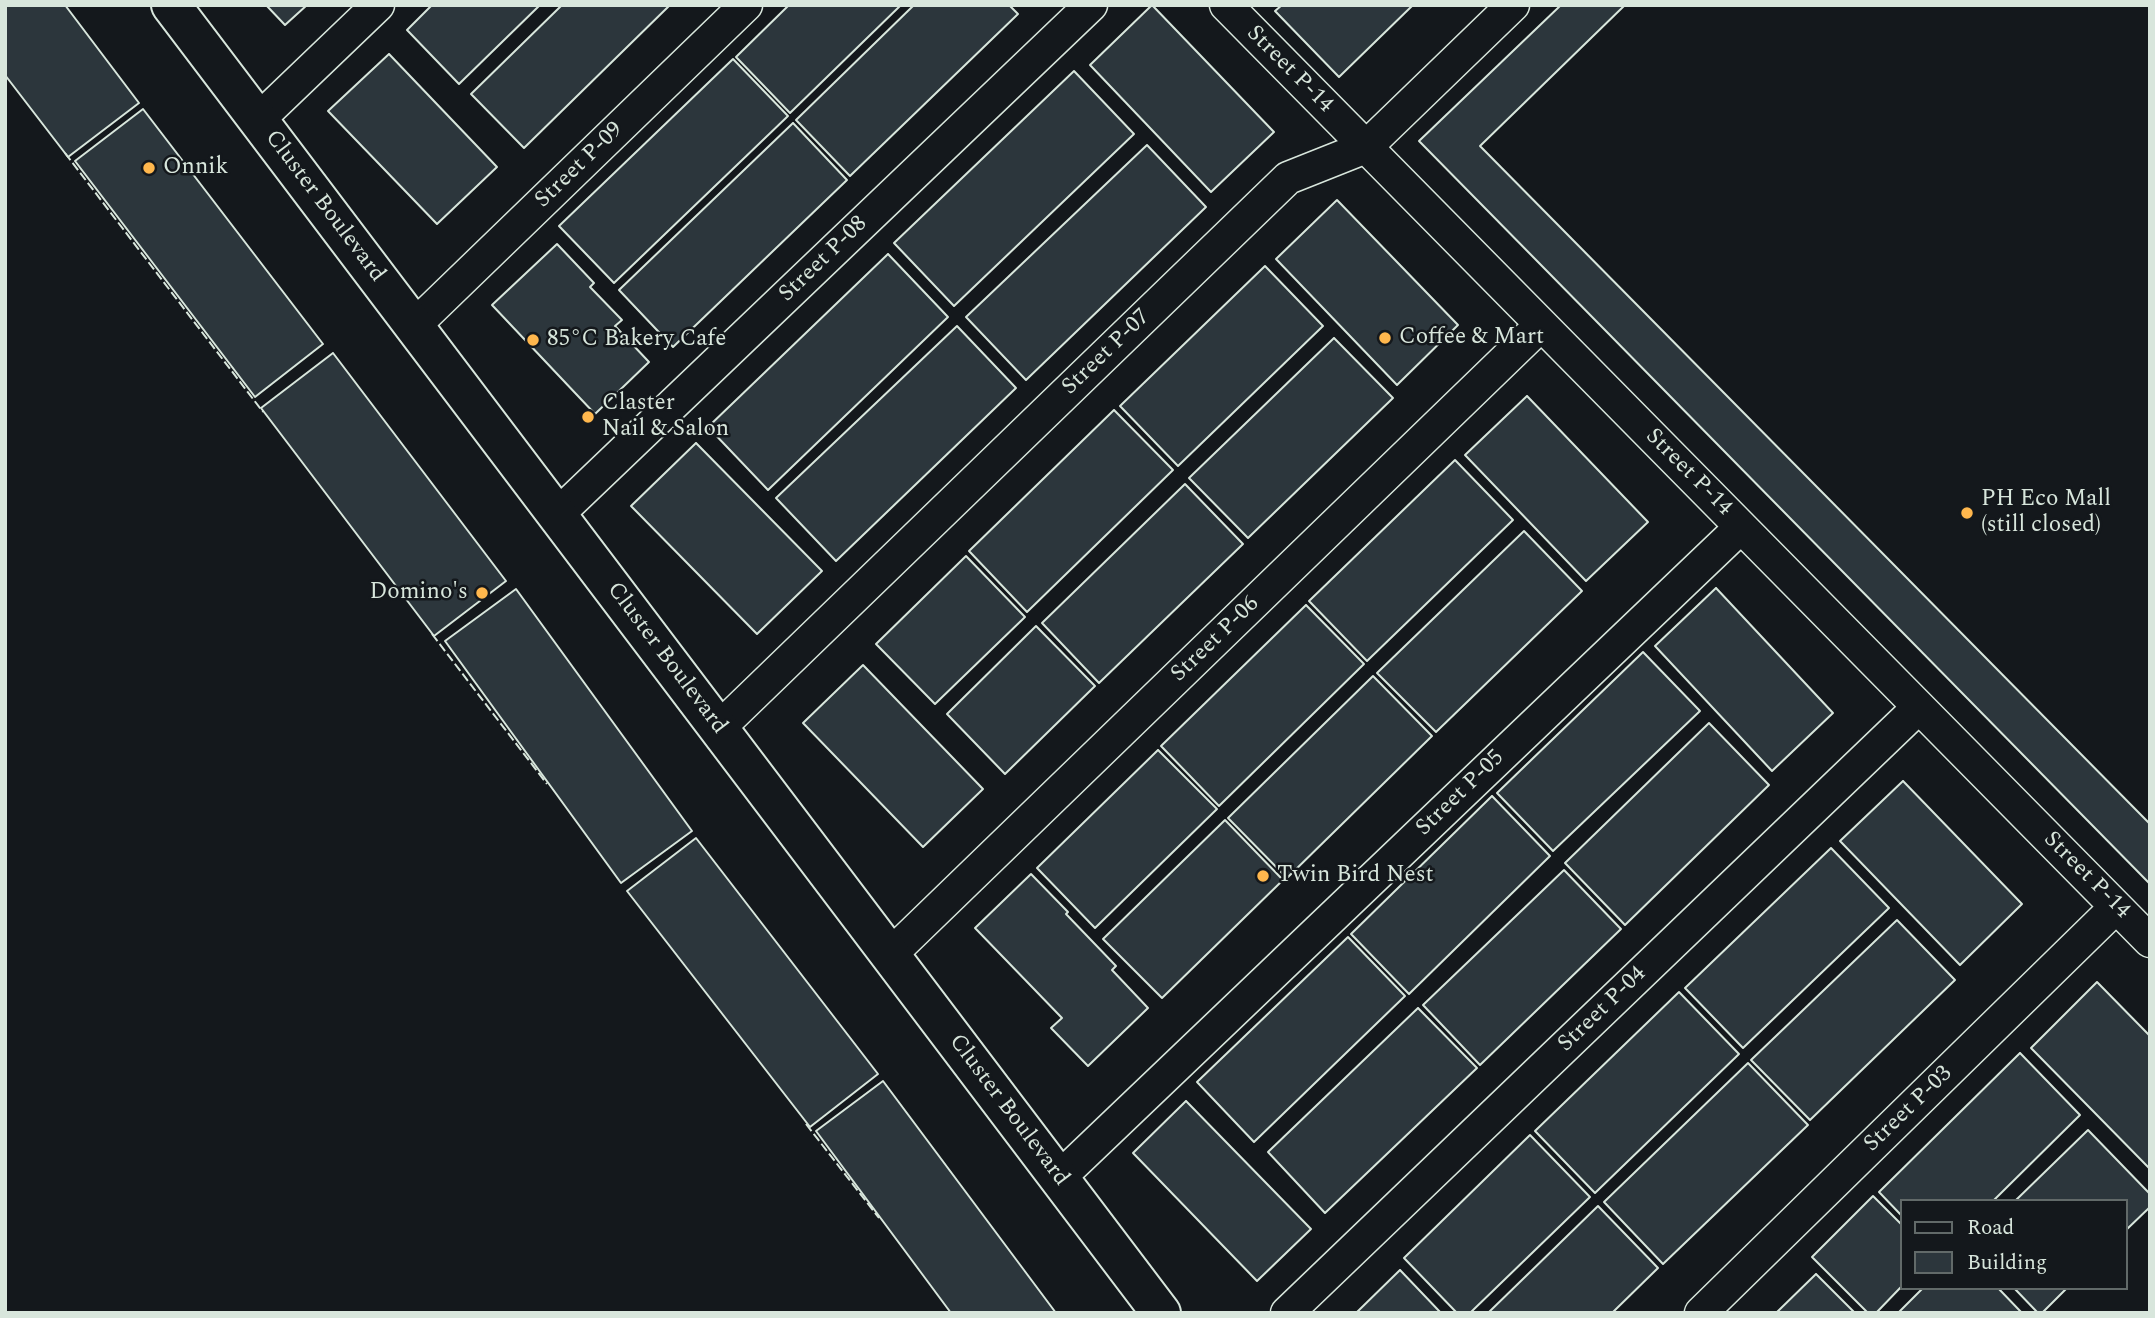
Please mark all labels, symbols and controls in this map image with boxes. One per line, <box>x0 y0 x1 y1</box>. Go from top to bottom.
street label: Street P-14 <box>1240 21 1338 119</box>
street label: Street P-09 <box>530 117 630 215</box>
street label: Cluster Boulevard <box>258 126 390 288</box>
place label: Onnik <box>163 154 228 182</box>
marker: Onnik <box>141 160 157 176</box>
street label: Street P-08 <box>774 211 874 309</box>
street label: Street P-07 <box>1057 304 1157 402</box>
place label: Coffee & Mart <box>1399 324 1544 352</box>
place label: 85°C Bakery Cafe <box>547 326 726 354</box>
marker: Coffee & Mart <box>1377 330 1393 346</box>
marker: 85°C Bakery Cafe <box>525 332 541 348</box>
place label: Claster Nail & Salon <box>602 390 729 444</box>
marker: Claster Nail & Salon <box>580 409 596 425</box>
street label: Street P-14 <box>1639 424 1737 522</box>
place label: PH Eco Mall (still closed) <box>1981 486 2111 540</box>
marker: PH Eco Mall (still closed) <box>1959 505 1975 521</box>
street label: Cluster Boulevard <box>600 578 732 740</box>
place label: Domino's <box>369 579 468 607</box>
marker: Domino's <box>474 585 490 601</box>
street label: Street P-06 <box>1166 591 1266 689</box>
street label: Street P-05 <box>1411 745 1511 843</box>
street label: Street P-14 <box>2037 827 2135 925</box>
place label: Twin Bird Nest <box>1277 862 1434 890</box>
marker: Twin Bird Nest <box>1255 868 1271 884</box>
street label: Street P-04 <box>1553 961 1653 1059</box>
street label: Cluster Boulevard <box>942 1030 1074 1192</box>
street label: Street P-03 <box>1859 1061 1959 1159</box>
legend <box>1899 1199 2127 1290</box>
text: Road <box>1967 1212 2014 1244</box>
text: Building <box>1967 1247 2047 1279</box>

